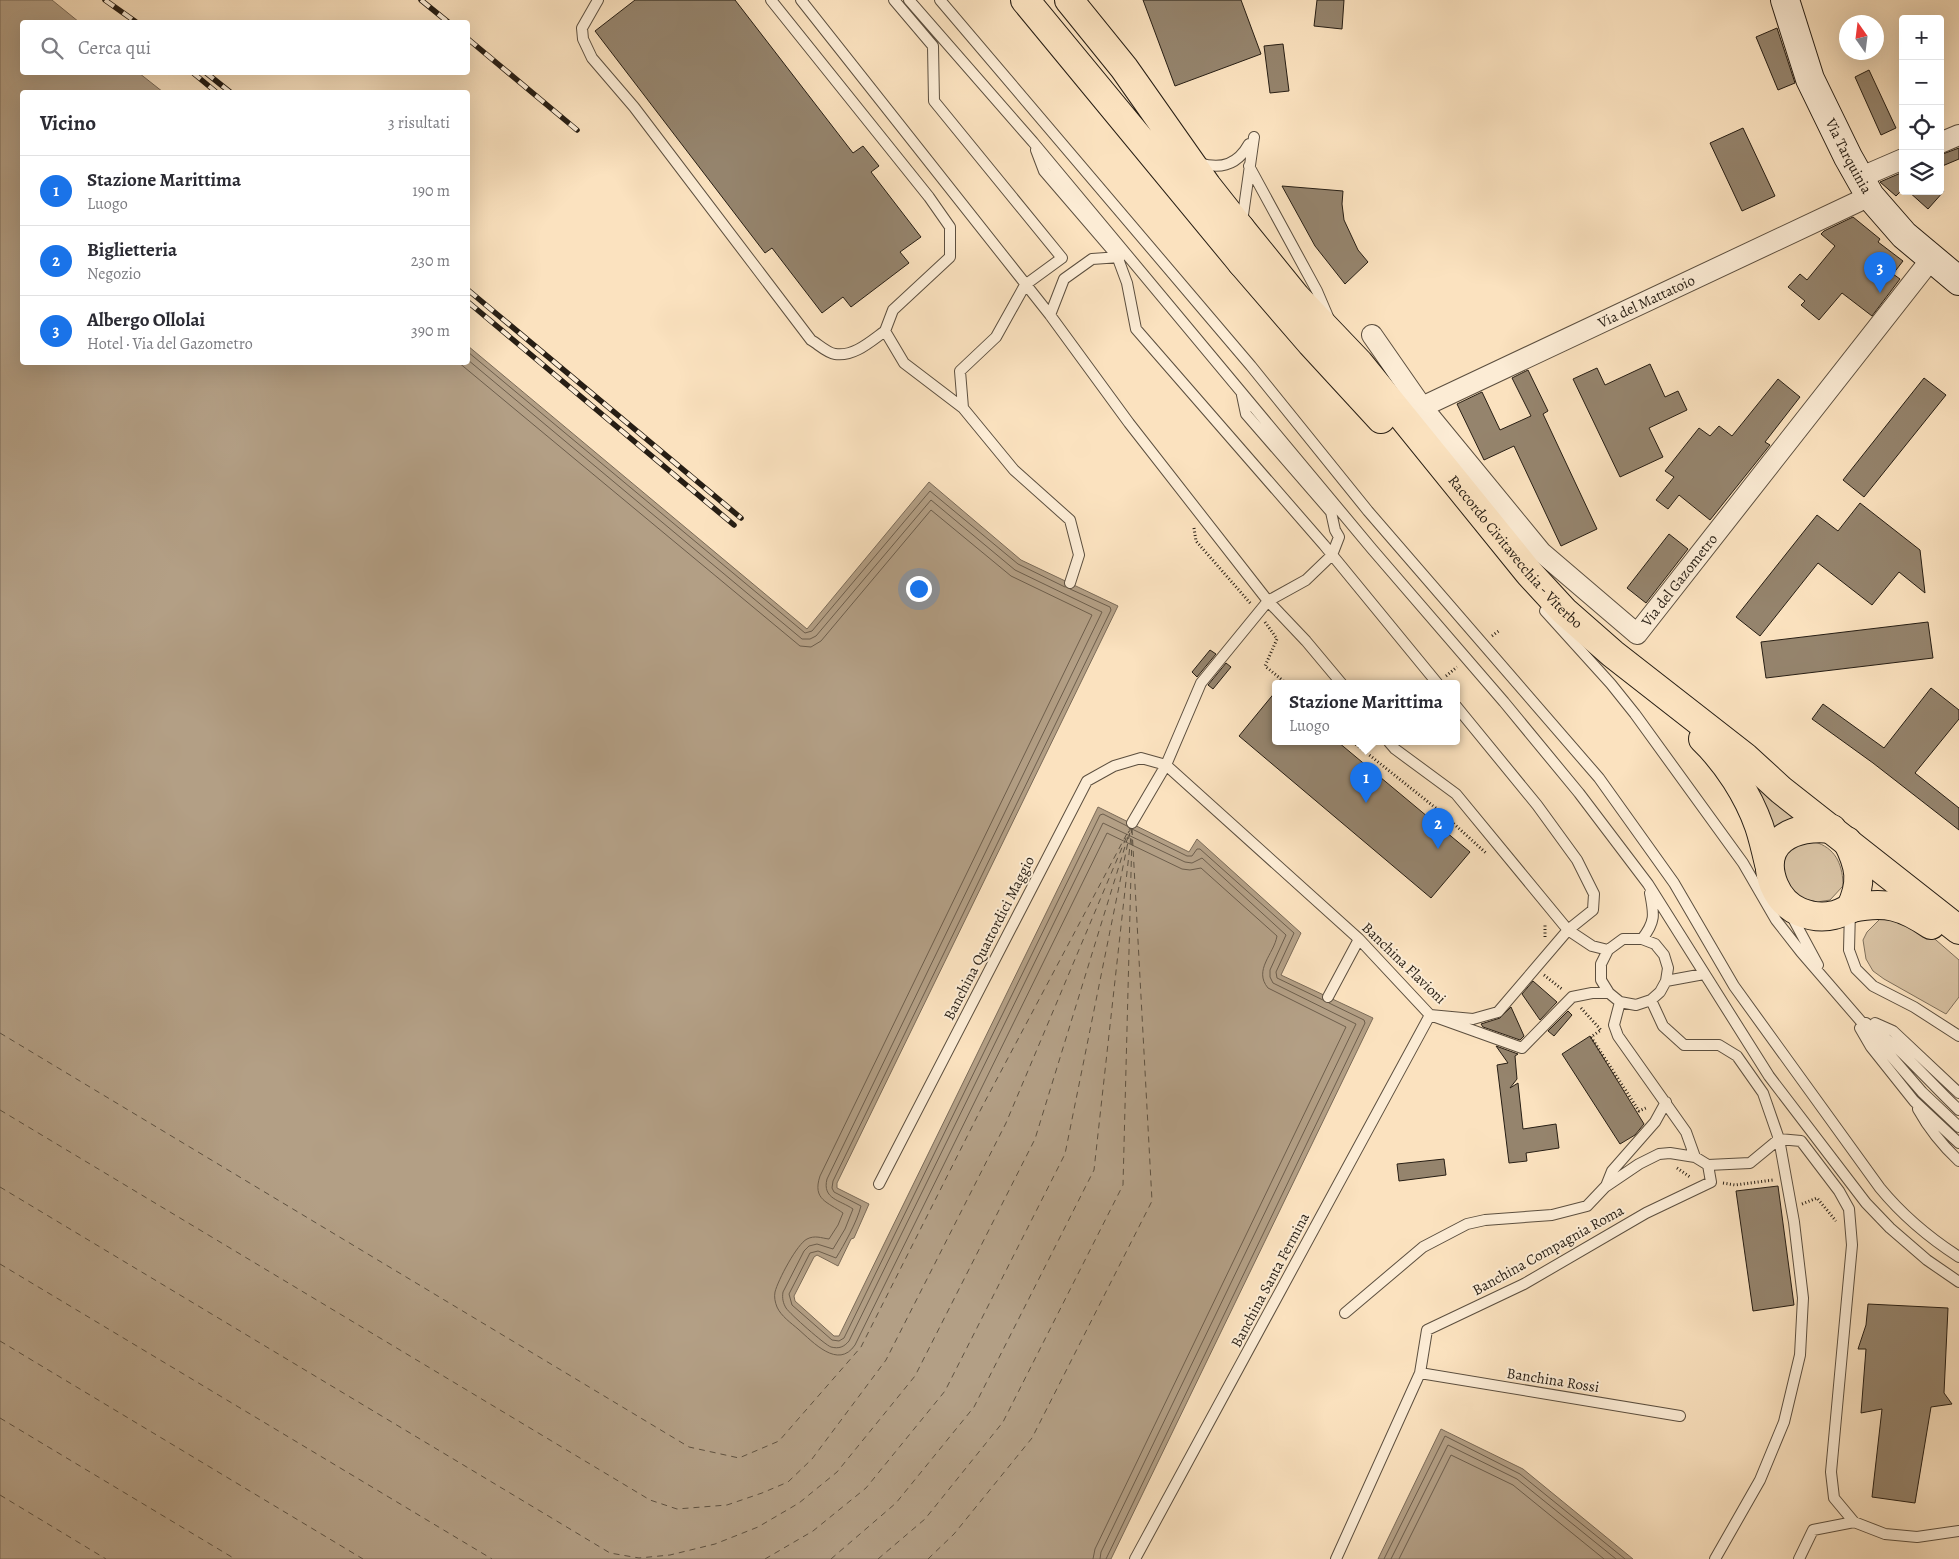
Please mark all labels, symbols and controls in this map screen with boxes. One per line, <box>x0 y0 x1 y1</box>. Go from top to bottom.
north arrow <box>1839 15 1884 60</box>
map controls <box>1899 15 1944 195</box>
button: + <box>1899 15 1944 60</box>
search box <box>20 20 470 75</box>
icon: search <box>38 34 66 62</box>
text: Cerca qui <box>78 35 151 61</box>
button: − <box>1899 60 1944 105</box>
button: locate <box>1899 105 1944 150</box>
text: Vicino <box>40 109 96 137</box>
text: 3 risultati <box>388 112 450 134</box>
street label: Via Tarquinia <box>1820 114 1877 197</box>
button: layers <box>1899 150 1944 195</box>
text: Stazione Marittima <box>87 167 241 193</box>
text: 1 <box>53 180 59 202</box>
text: 190 m <box>412 180 450 202</box>
text: Luogo <box>87 193 128 215</box>
text: Biglietteria <box>87 237 177 263</box>
text: 2 <box>52 250 60 272</box>
text: 230 m <box>411 250 450 272</box>
pin: 3 <box>1864 252 1896 293</box>
text: Negozio <box>87 263 141 285</box>
street label: Via del Mattatoio <box>1594 270 1698 333</box>
text: Albergo Ollolai <box>87 307 205 333</box>
text: 3 <box>53 320 59 342</box>
text: 390 m <box>411 320 450 342</box>
text: Hotel · Via del Gazometro <box>87 333 253 355</box>
street label: Raccordo Civitavecchia - Viterbo <box>1444 471 1587 633</box>
street label: Via del Gazometro <box>1636 530 1722 631</box>
your location <box>906 576 932 602</box>
popup <box>1272 680 1460 745</box>
text: Stazione Marittima <box>1289 689 1443 715</box>
text: Luogo <box>1289 715 1330 737</box>
pin: 1 <box>1350 762 1382 803</box>
pin: 2 <box>1422 808 1454 849</box>
street label: Banchina Quattordici Maggio <box>939 853 1039 1023</box>
street label: Banchina Flavioni <box>1358 918 1450 1008</box>
street label: Banchina Compagnia Roma <box>1469 1200 1627 1300</box>
street label: Banchina Santa Fermina <box>1226 1209 1314 1351</box>
street label: Banchina Rossi <box>1505 1363 1601 1397</box>

